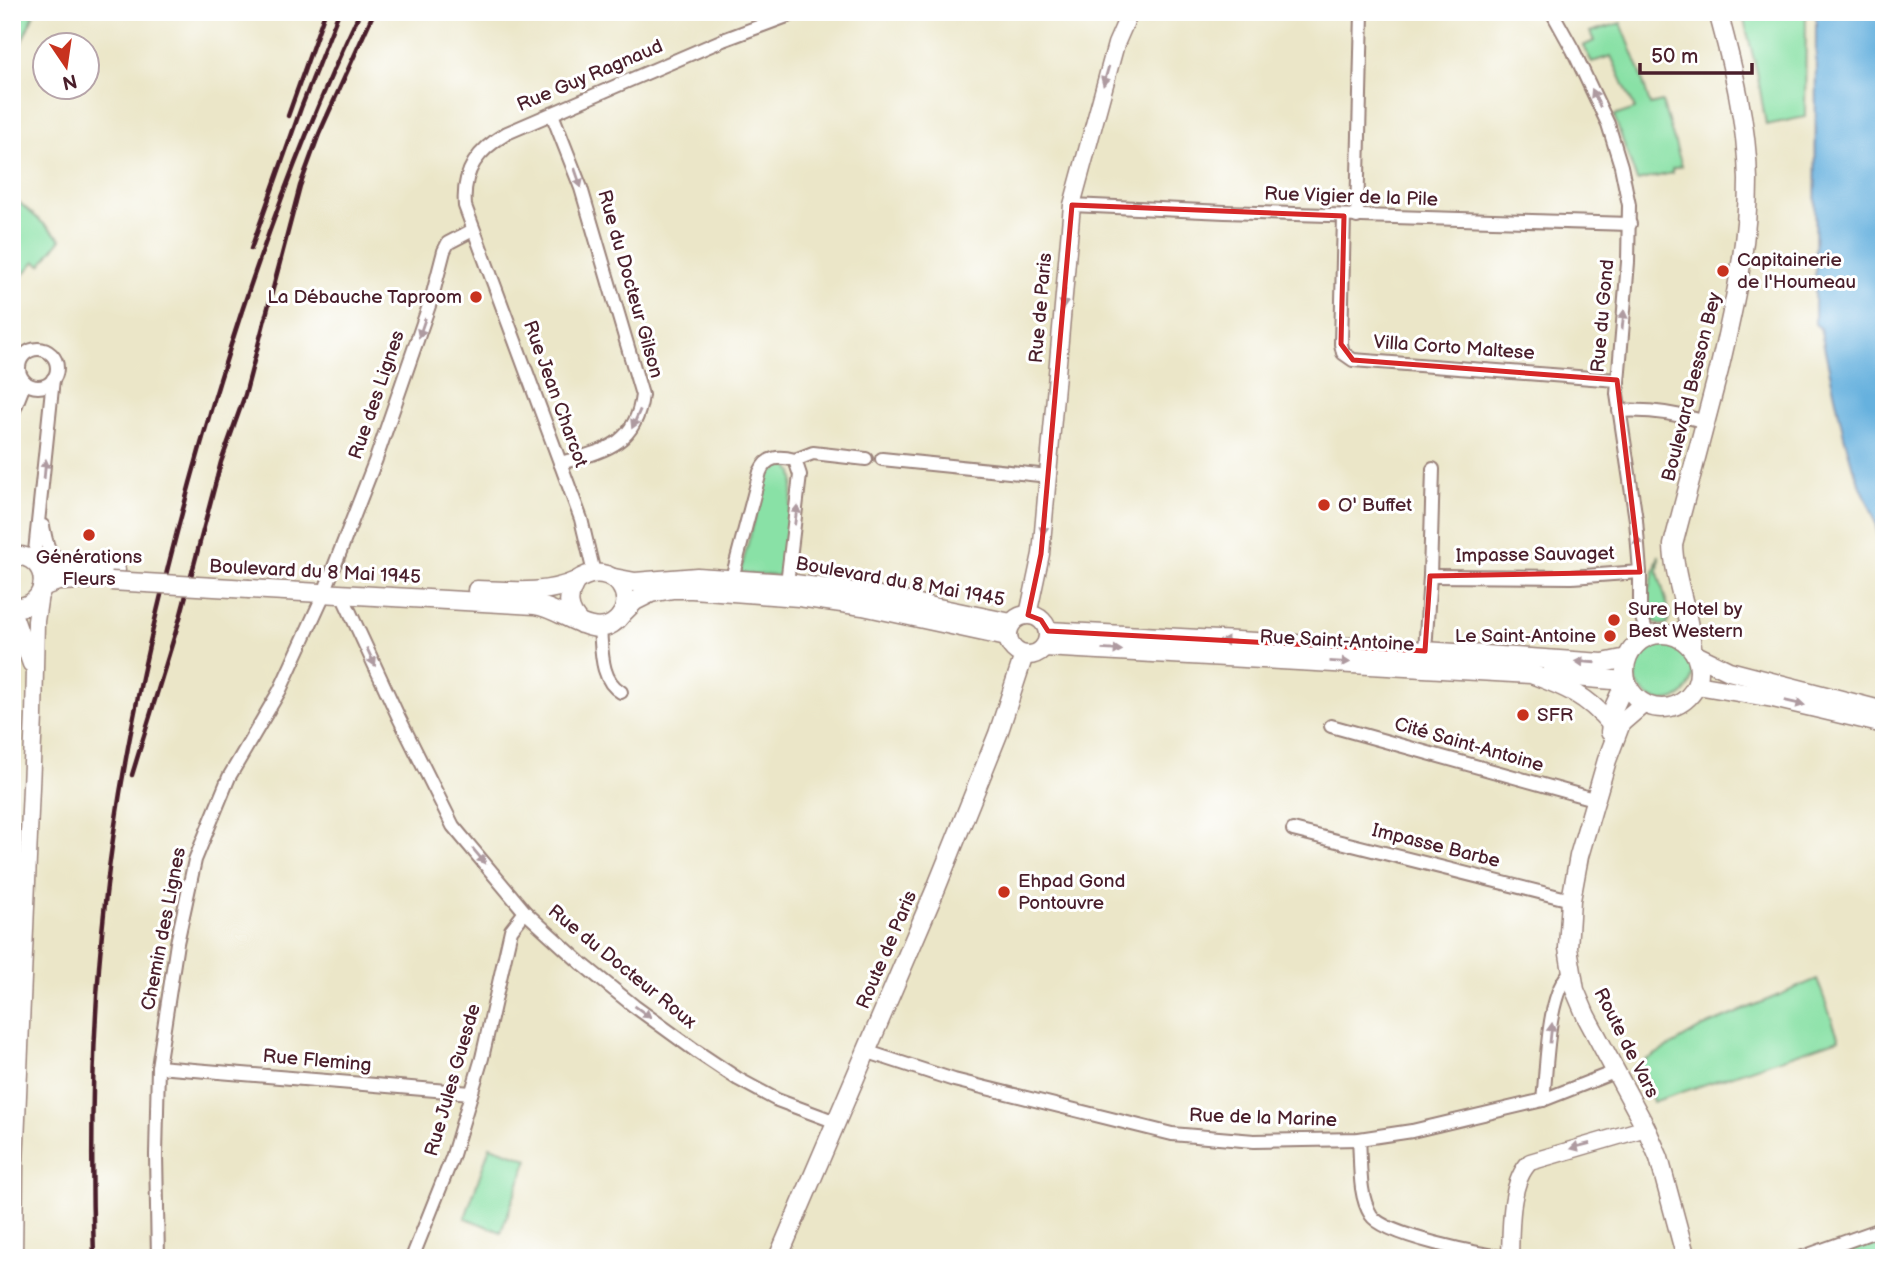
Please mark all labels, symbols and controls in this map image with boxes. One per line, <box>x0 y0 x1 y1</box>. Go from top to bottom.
north arrow <box>32 32 102 102</box>
scale bar <box>1640 32 1752 76</box>
street label: Rue Guy Ragnaud <box>514 35 666 117</box>
text: 50 m <box>1651 44 1698 69</box>
one-way arrow <box>1101 66 1111 87</box>
text: N <box>60 68 79 94</box>
one-way arrow <box>1590 88 1602 108</box>
one-way arrow <box>573 167 584 188</box>
street label: Rue Vigier de la Pile <box>1264 182 1438 212</box>
street label: Rue du Docteur Gilson <box>592 187 668 381</box>
place label: Capitainerie de l'Houmeau <box>1737 249 1856 294</box>
street label: Rue de Paris <box>1025 252 1057 364</box>
street label: Rue du Gond <box>1587 258 1619 374</box>
marker: Capitainerie de l'Houmeau <box>1715 263 1731 279</box>
place label: La Débauche Taproom <box>267 286 462 309</box>
one-way arrow <box>1058 288 1069 310</box>
marker: La Débauche Taproom <box>468 289 484 305</box>
street label: Boulevard Besson Bey <box>1657 290 1727 484</box>
one-way arrow <box>1618 309 1629 331</box>
one-way arrow <box>416 317 427 338</box>
street label: Rue Jean Charcot <box>518 317 592 471</box>
street label: Rue des Lignes <box>344 327 410 463</box>
street label: Villa Corto Maltese <box>1373 331 1535 365</box>
one-way arrow <box>630 409 642 429</box>
one-way arrow <box>40 458 51 480</box>
place label: O' Buffet <box>1338 494 1412 517</box>
marker: O' Buffet <box>1316 497 1332 513</box>
one-way arrow <box>790 504 801 526</box>
one-way arrow <box>1038 515 1049 537</box>
marker: Générations Fleurs <box>81 527 97 543</box>
one-way arrow <box>1632 534 1643 556</box>
street label: Impasse Sauvaget <box>1455 542 1615 568</box>
place label: Générations Fleurs <box>36 546 142 591</box>
street label: Boulevard du 8 Mai 1945 <box>794 552 1006 612</box>
street label: Boulevard du 8 Mai 1945 <box>209 555 422 589</box>
place label: Sure Hotel by Best Western <box>1628 598 1743 643</box>
marker: Sure Hotel by Best Western <box>1606 612 1622 628</box>
street label: Rue Saint-Antoine <box>1259 625 1415 657</box>
place label: Le Saint-Antoine <box>1455 625 1596 648</box>
marker: Le Saint-Antoine <box>1602 628 1618 644</box>
one-way arrow <box>1218 635 1240 646</box>
one-way arrow <box>1102 645 1124 656</box>
one-way arrow <box>365 647 377 667</box>
one-way arrow <box>1574 656 1596 667</box>
one-way arrow <box>1329 657 1351 668</box>
one-way arrow <box>1784 698 1806 709</box>
place label: SFR <box>1537 704 1573 727</box>
marker: SFR <box>1515 707 1531 723</box>
street label: Cité Saint-Antoine <box>1392 713 1546 777</box>
street label: Impasse Barbe <box>1370 819 1502 873</box>
street label: Chemin des Lignes <box>137 845 191 1013</box>
one-way arrow <box>471 847 487 865</box>
place label: Ehpad Gond Pontouvre <box>1018 870 1125 915</box>
marker: Ehpad Gond Pontouvre <box>996 884 1012 900</box>
street label: Route de Paris <box>852 887 922 1013</box>
street label: Rue du Docteur Roux <box>543 900 701 1034</box>
street label: Route de Vars <box>1588 984 1664 1102</box>
street label: Rue Jules Guesde <box>420 1001 486 1159</box>
one-way arrow <box>634 1005 652 1019</box>
one-way arrow <box>1545 1022 1556 1044</box>
street label: Rue Fleming <box>262 1045 372 1077</box>
street label: Rue de la Marine <box>1189 1104 1337 1132</box>
one-way arrow <box>1569 1141 1591 1152</box>

